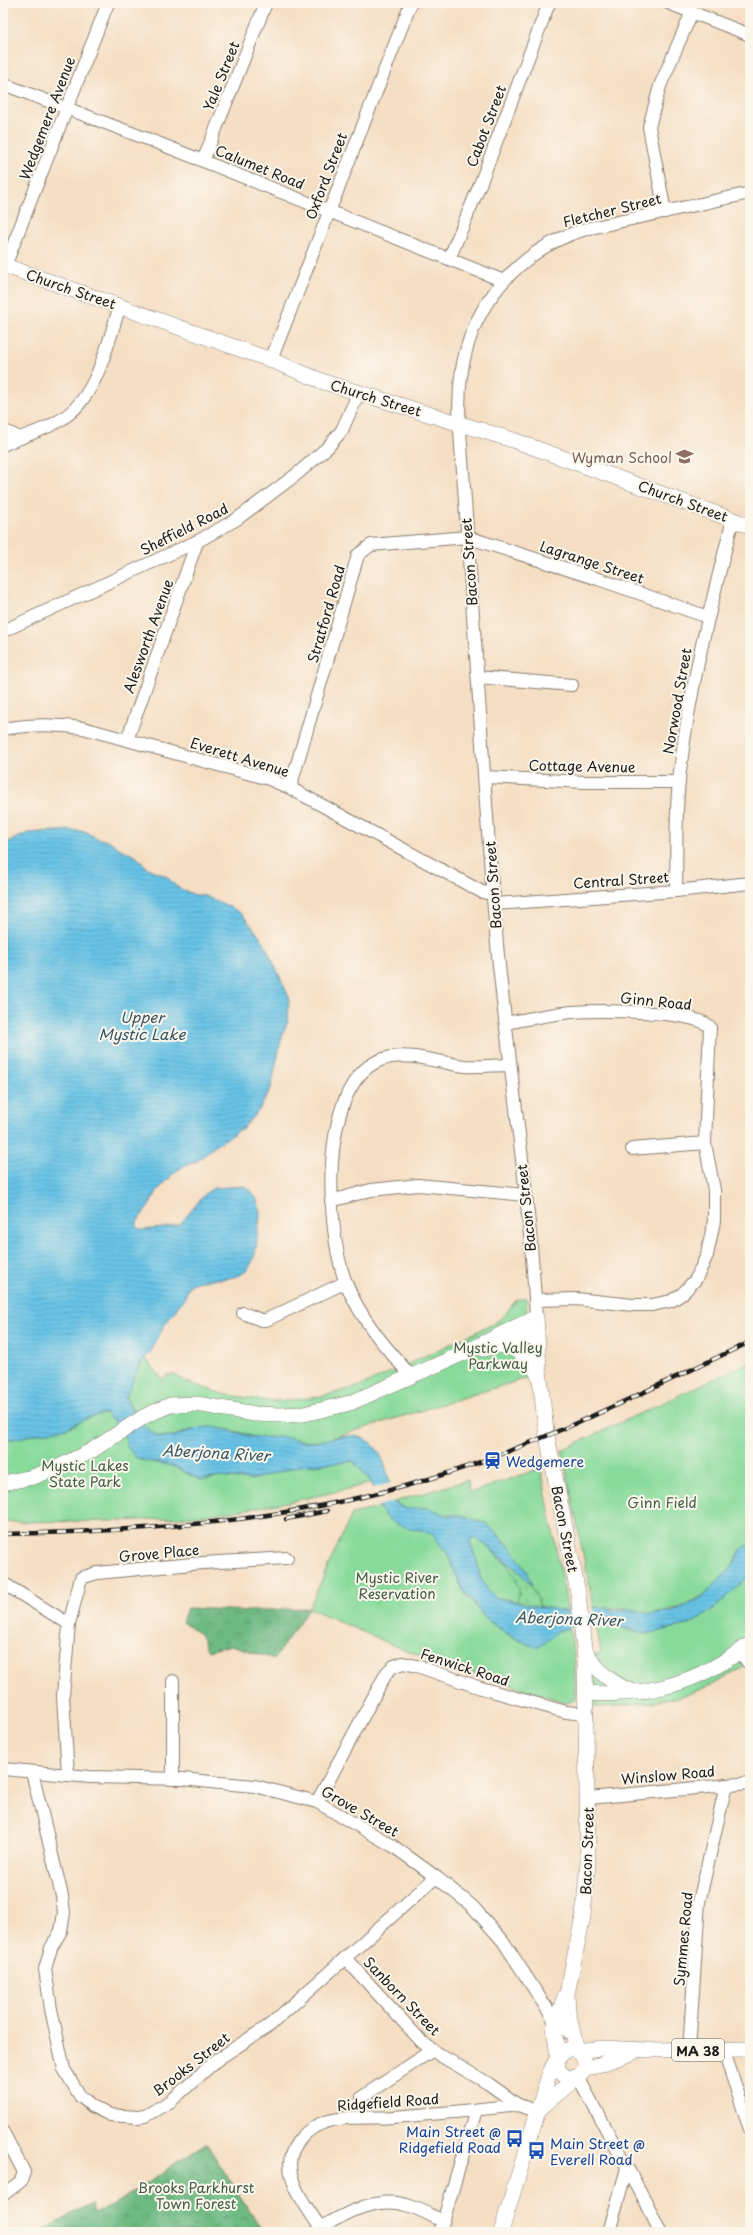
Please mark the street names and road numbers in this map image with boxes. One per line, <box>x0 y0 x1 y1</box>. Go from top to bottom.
street label: Yale Street <box>198 38 245 114</box>
street label: Wedgemere Avenue <box>14 53 80 183</box>
street label: Cabot Street <box>461 82 511 170</box>
street label: Oxford Street <box>300 129 352 223</box>
street label: Calumet Road <box>212 140 308 194</box>
street label: Fletcher Street <box>561 188 664 232</box>
street label: Church Street <box>23 264 119 314</box>
street label: Church Street <box>328 374 424 422</box>
street label: Church Street <box>635 475 731 527</box>
street label: Sheffield Road <box>136 498 232 560</box>
street label: Bacon Street <box>455 517 483 607</box>
street label: Lagrange Street <box>537 535 647 589</box>
street label: Stratford Road <box>302 563 350 665</box>
street label: Alesworth Avenue <box>118 576 178 696</box>
street label: Norwood Street <box>657 646 697 756</box>
street label: Everett Avenue <box>188 732 292 782</box>
street label: Cottage Avenue <box>528 755 636 777</box>
street label: Bacon Street <box>479 840 507 930</box>
street label: Central Street <box>572 866 670 894</box>
street label: Ginn Road <box>619 987 693 1015</box>
street label: Bacon Street <box>511 1163 541 1253</box>
street label: Bacon Street <box>546 1484 584 1574</box>
street label: Grove Place <box>118 1539 200 1567</box>
street label: Fenwick Road <box>418 1643 512 1691</box>
street label: Winslow Road <box>620 1760 716 1790</box>
street label: Grove Street <box>317 1780 403 1842</box>
street label: Bacon Street <box>575 1806 599 1895</box>
street label: Symmes Road <box>668 1891 698 1987</box>
street label: Sanborn Street <box>359 1952 445 2040</box>
street label: Brooks Street <box>148 2027 234 2101</box>
road number: MA 38 <box>672 2039 724 2061</box>
street label: Ridgefield Road <box>336 2088 440 2116</box>

